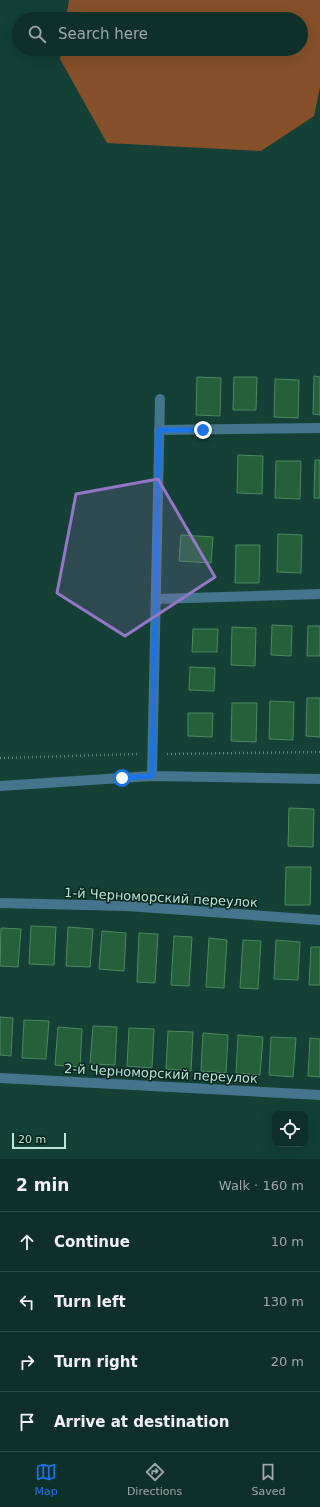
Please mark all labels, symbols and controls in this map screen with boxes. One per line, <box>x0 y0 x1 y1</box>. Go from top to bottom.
search box <box>12 12 308 56</box>
icon: search <box>26 23 48 45</box>
text: Search here <box>58 25 148 43</box>
route end <box>194 421 212 439</box>
route start <box>113 769 131 787</box>
street label: 1-й Черноморский переулок <box>64 885 258 910</box>
street label: 2-й Черноморский переулок <box>64 1061 258 1086</box>
map controls <box>272 1111 308 1147</box>
button: locate <box>272 1111 308 1147</box>
scale bar <box>12 1131 66 1150</box>
text: 20 m <box>18 1133 46 1146</box>
text: 2 min <box>16 1175 69 1195</box>
text: Walk · 160 m <box>219 1178 304 1193</box>
icon: ahead <box>16 1231 38 1253</box>
text: Continue <box>54 1233 130 1251</box>
text: 10 m <box>271 1234 304 1249</box>
icon: left <box>16 1291 38 1313</box>
text: Turn left <box>54 1293 126 1311</box>
text: 130 m <box>262 1294 304 1309</box>
icon: right <box>16 1351 38 1373</box>
text: Turn right <box>54 1353 138 1371</box>
text: 20 m <box>271 1354 304 1369</box>
icon: arrive <box>16 1411 38 1433</box>
text: Arrive at destination <box>54 1413 229 1431</box>
tab: Map <box>35 1461 58 1498</box>
tab: Directions <box>127 1461 182 1498</box>
tab: Saved <box>251 1461 285 1498</box>

